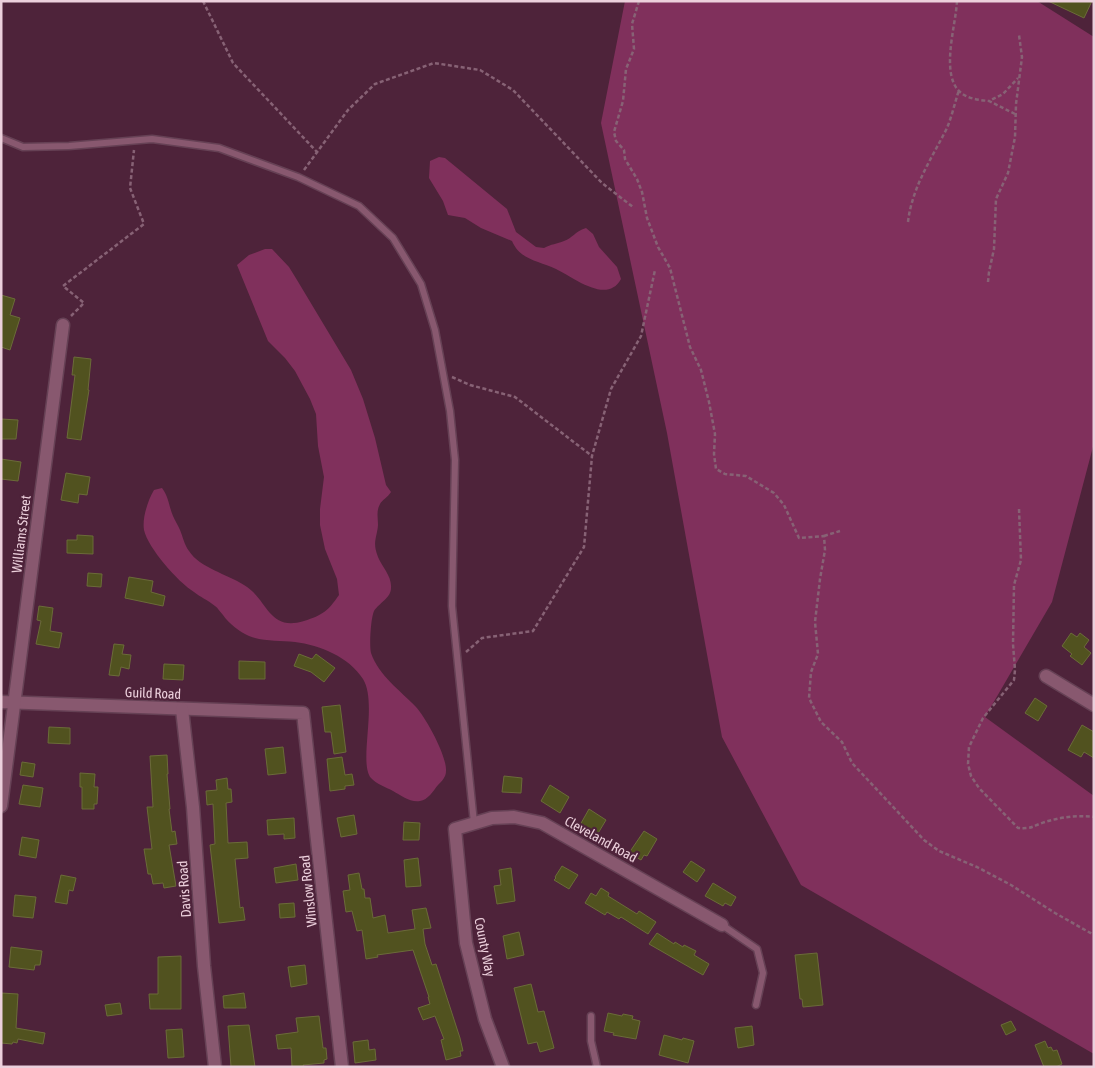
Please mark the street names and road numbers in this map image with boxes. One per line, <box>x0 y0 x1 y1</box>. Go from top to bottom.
street label: Williams Street <box>8 494 34 574</box>
street label: Guild Road <box>125 684 181 702</box>
street label: Cleveland Road <box>562 813 640 865</box>
street label: Winslow Road <box>296 854 320 928</box>
street label: Davis Road <box>174 860 194 918</box>
street label: County Way <box>471 916 499 978</box>

